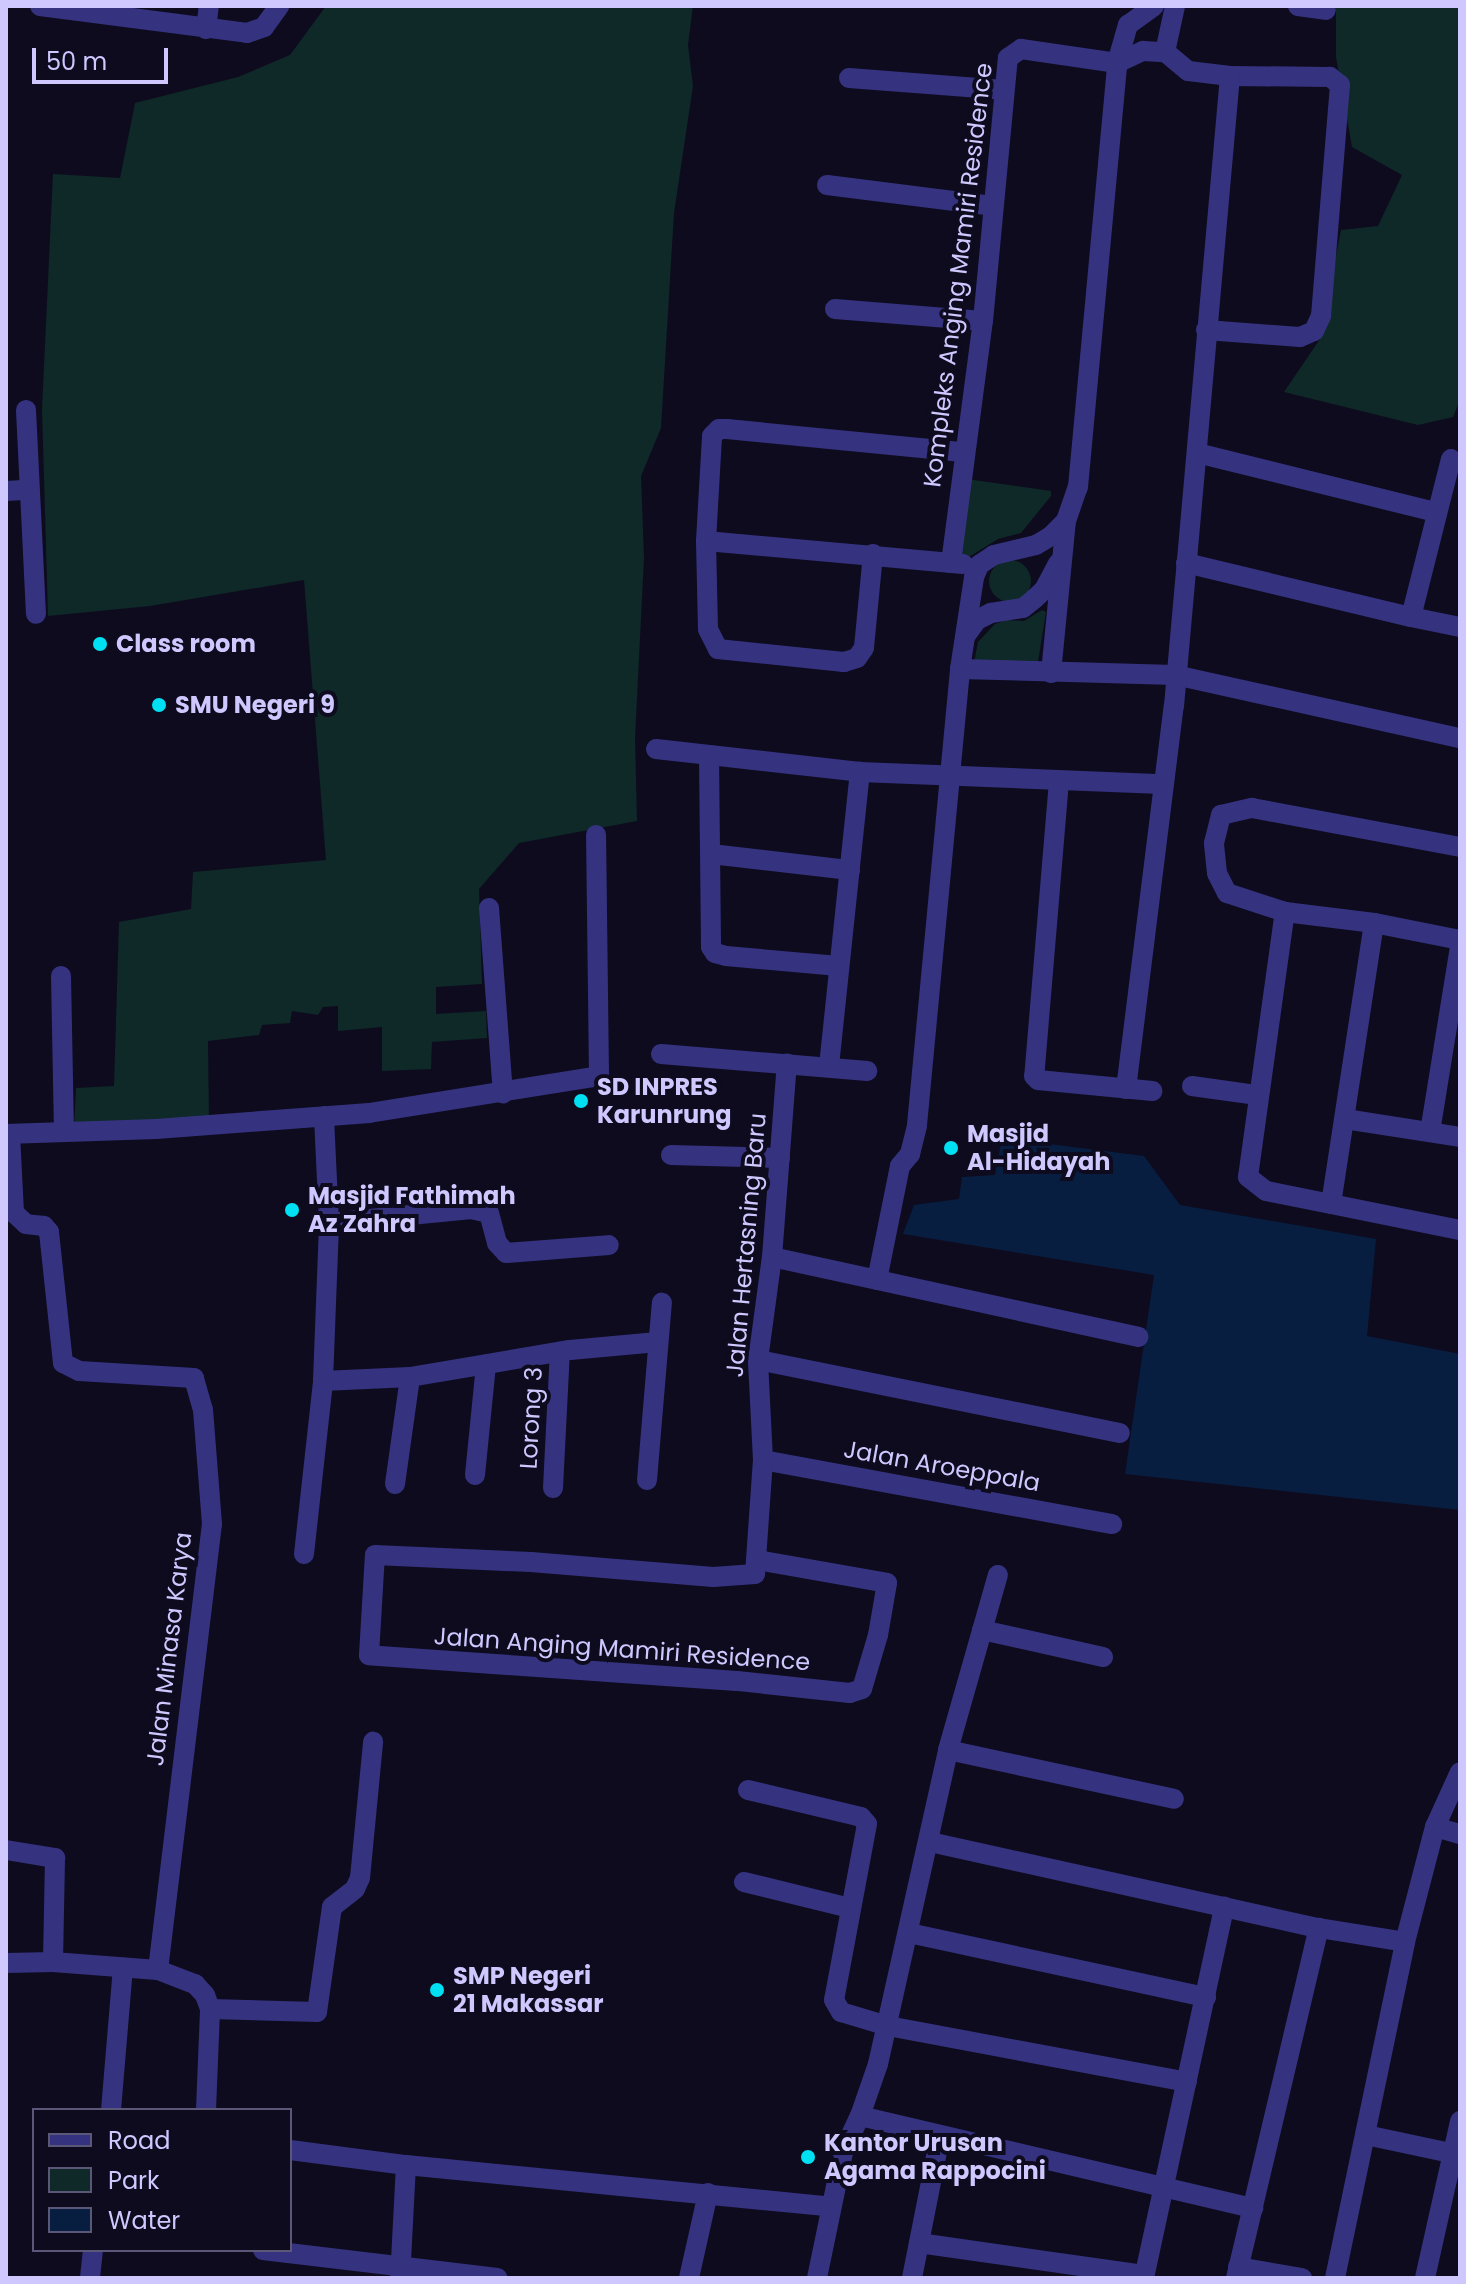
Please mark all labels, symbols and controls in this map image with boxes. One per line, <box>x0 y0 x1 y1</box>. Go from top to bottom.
scale bar <box>36 32 172 82</box>
text: 50 m <box>46 45 107 78</box>
street label: Kompleks Anging Mamiri Residence <box>918 61 998 489</box>
place label: Class room <box>116 630 256 658</box>
marker: Class room <box>91 635 109 653</box>
place label: SMU Negeri 9 <box>175 691 335 719</box>
marker: SMU Negeri 9 <box>150 696 168 714</box>
place label: SD INPRES Karunrung <box>597 1073 732 1129</box>
marker: SD INPRES Karunrung <box>572 1092 590 1110</box>
street label: Jalan Hertasning Baru <box>720 1112 772 1378</box>
place label: Masjid Al-Hidayah <box>967 1120 1111 1176</box>
marker: Masjid Al-Hidayah <box>942 1139 960 1157</box>
place label: Masjid Fathimah Az Zahra <box>308 1182 516 1238</box>
marker: Masjid Fathimah Az Zahra <box>283 1201 301 1219</box>
street label: Lorong 3 <box>514 1366 548 1470</box>
street label: Jalan Aroeppala <box>842 1435 1042 1497</box>
street label: Jalan Minasa Karya <box>140 1530 198 1768</box>
street label: Jalan Anging Mamiri Residence <box>433 1621 811 1677</box>
place label: SMP Negeri 21 Makassar <box>453 1962 604 2018</box>
marker: SMP Negeri 21 Makassar <box>428 1981 446 1999</box>
legend <box>32 2108 292 2252</box>
text: Road <box>108 2124 170 2157</box>
place label: Kantor Urusan Agama Rappocini <box>824 2129 1046 2185</box>
marker: Kantor Urusan Agama Rappocini <box>799 2148 817 2166</box>
text: Park <box>108 2164 159 2197</box>
text: Water <box>108 2204 180 2237</box>

